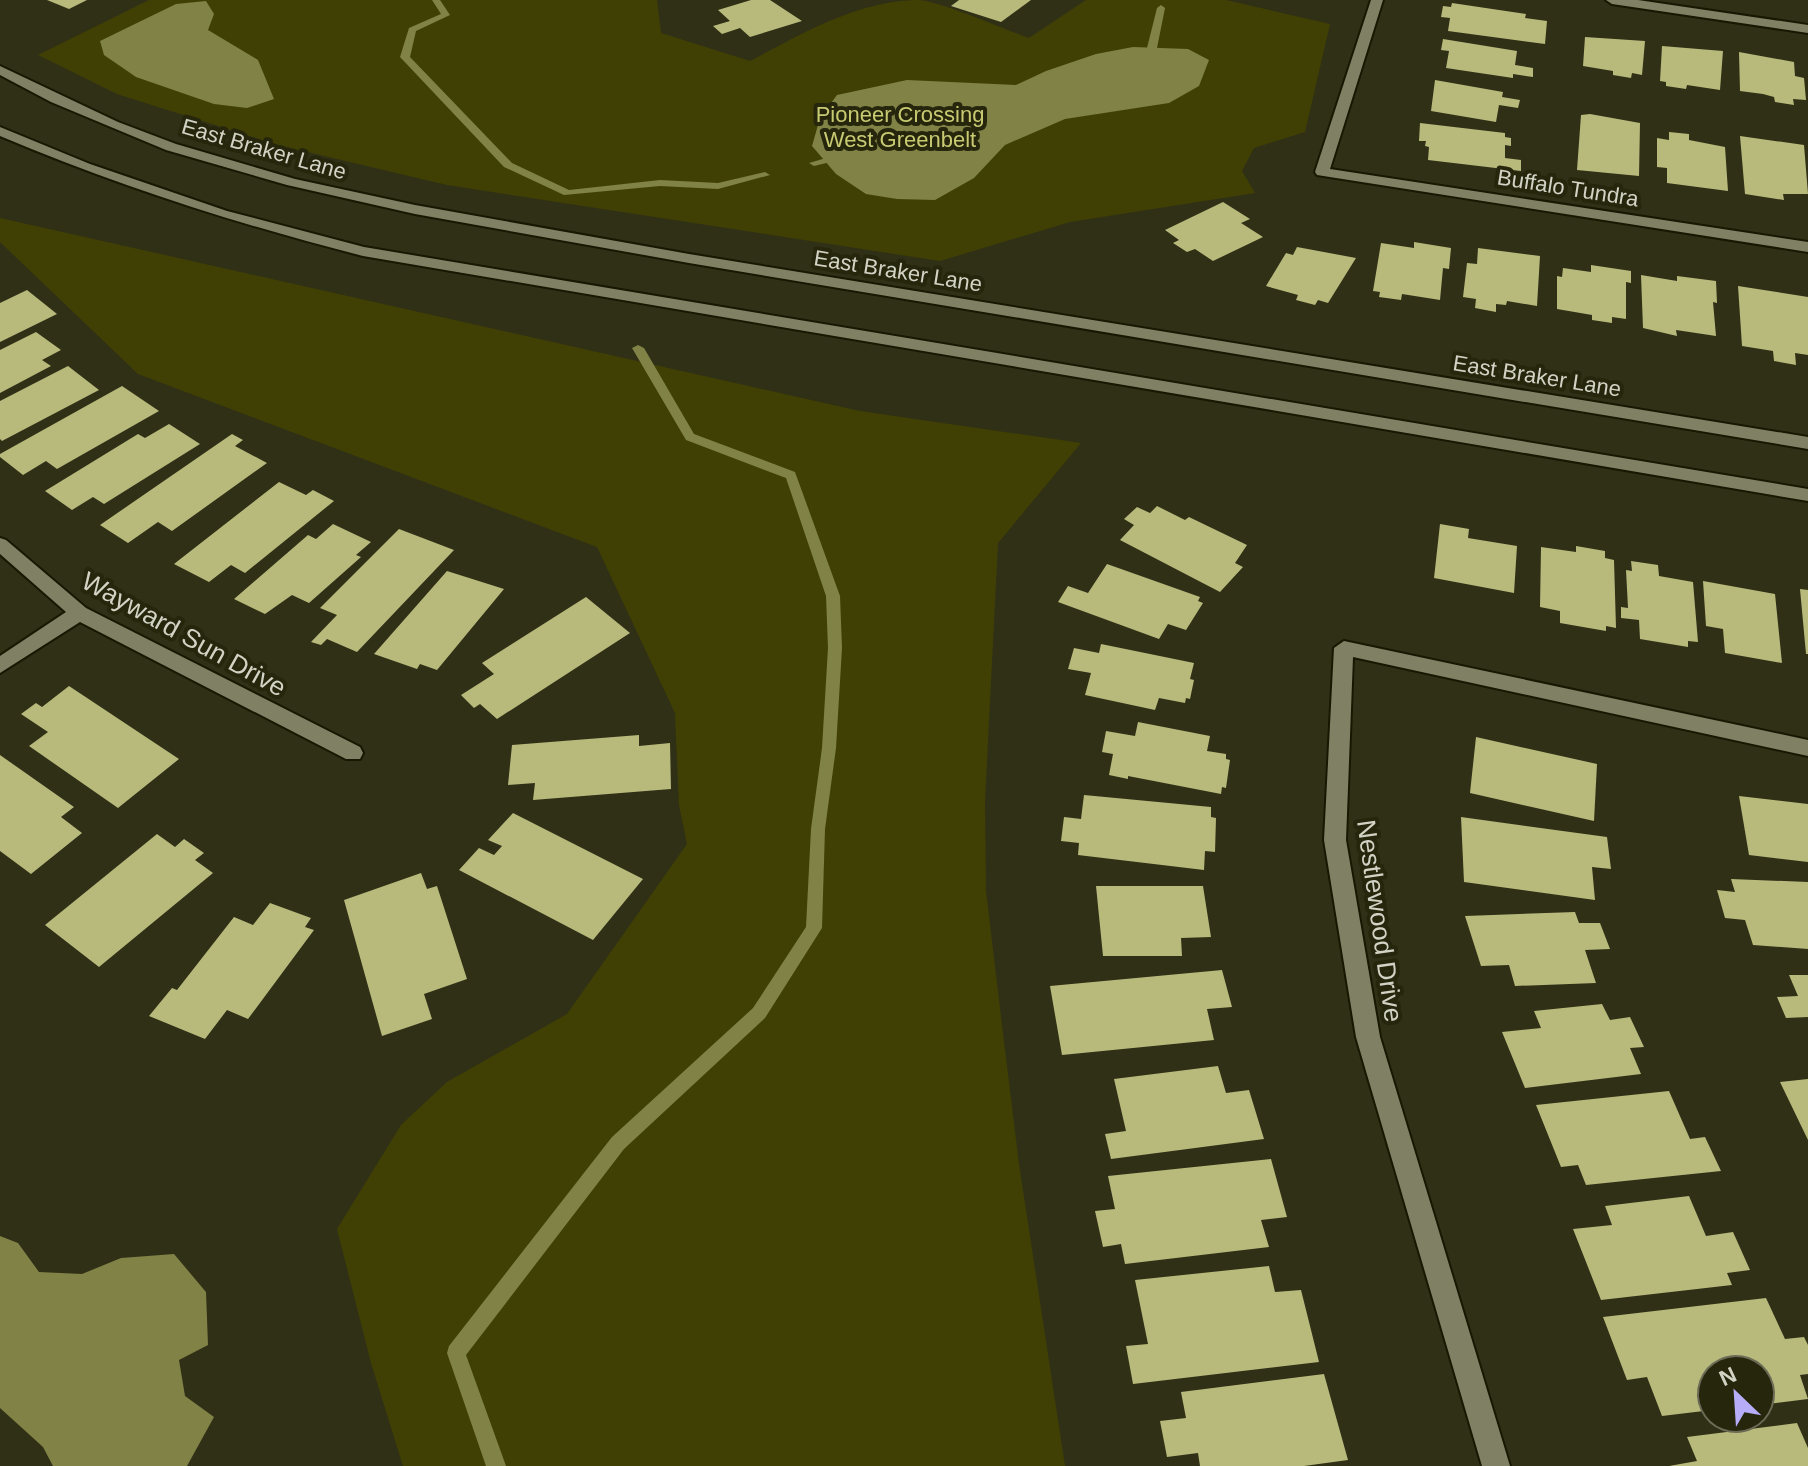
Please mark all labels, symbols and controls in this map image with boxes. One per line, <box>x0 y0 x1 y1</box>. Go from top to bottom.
park label: Pioneer Crossing West Greenbelt <box>816 102 984 152</box>
street label: East Braker Lane <box>179 114 349 184</box>
street label: Buffalo Tundra <box>1496 164 1641 212</box>
street label: East Braker Lane <box>812 245 984 297</box>
street label: East Braker Lane <box>1451 350 1623 402</box>
street label: Wayward Sun Drive <box>77 565 291 703</box>
street label: Nestlewood Drive <box>1351 818 1409 1024</box>
north arrow <box>1696 1354 1776 1434</box>
text: N <box>1715 1362 1740 1391</box>

